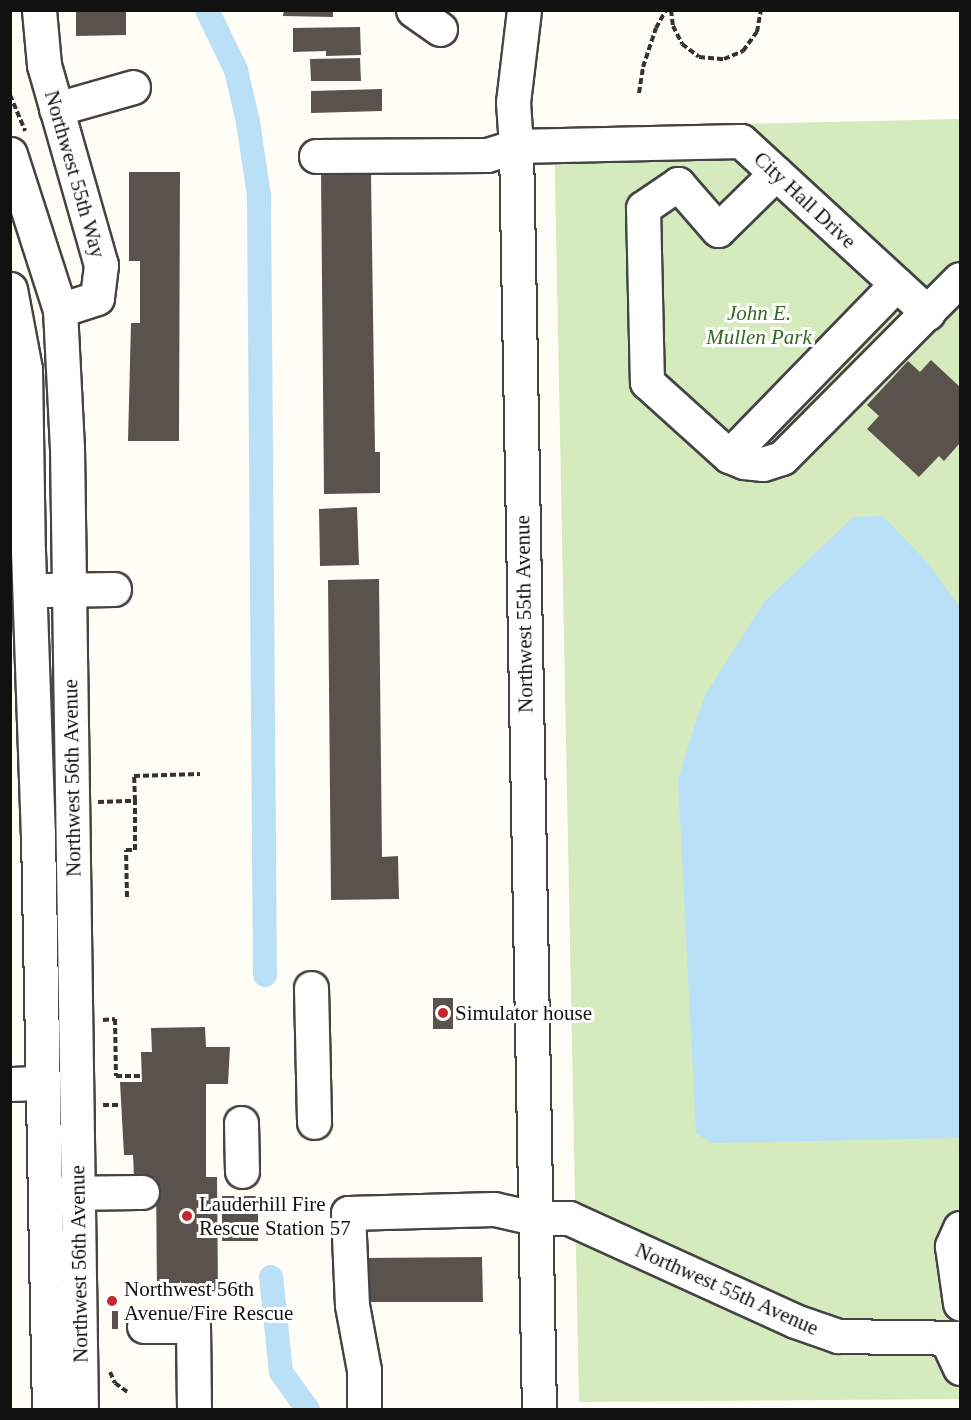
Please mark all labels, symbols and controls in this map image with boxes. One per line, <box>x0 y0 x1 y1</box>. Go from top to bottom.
street label: Northwest 55th Way <box>39 87 111 261</box>
street label: City Hall Drive <box>749 146 861 254</box>
park label: John E. Mullen Park <box>706 300 812 350</box>
street label: Northwest 55th Avenue <box>510 514 538 714</box>
street label: Northwest 56th Avenue <box>58 678 86 878</box>
place label: Simulator house <box>455 1000 592 1026</box>
marker: Simulator house <box>436 1006 450 1020</box>
street label: Northwest 56th Avenue <box>65 1164 93 1364</box>
place label: Lauderhill Fire Rescue Station 57 <box>199 1191 351 1241</box>
marker: Lauderhill Fire Rescue Station 57 <box>180 1209 194 1223</box>
street label: Northwest 55th Avenue <box>631 1237 823 1341</box>
place label: Northwest 56th Avenue/Fire Rescue <box>124 1276 293 1326</box>
marker: Northwest 56th Avenue/Fire Rescue <box>105 1294 119 1308</box>

